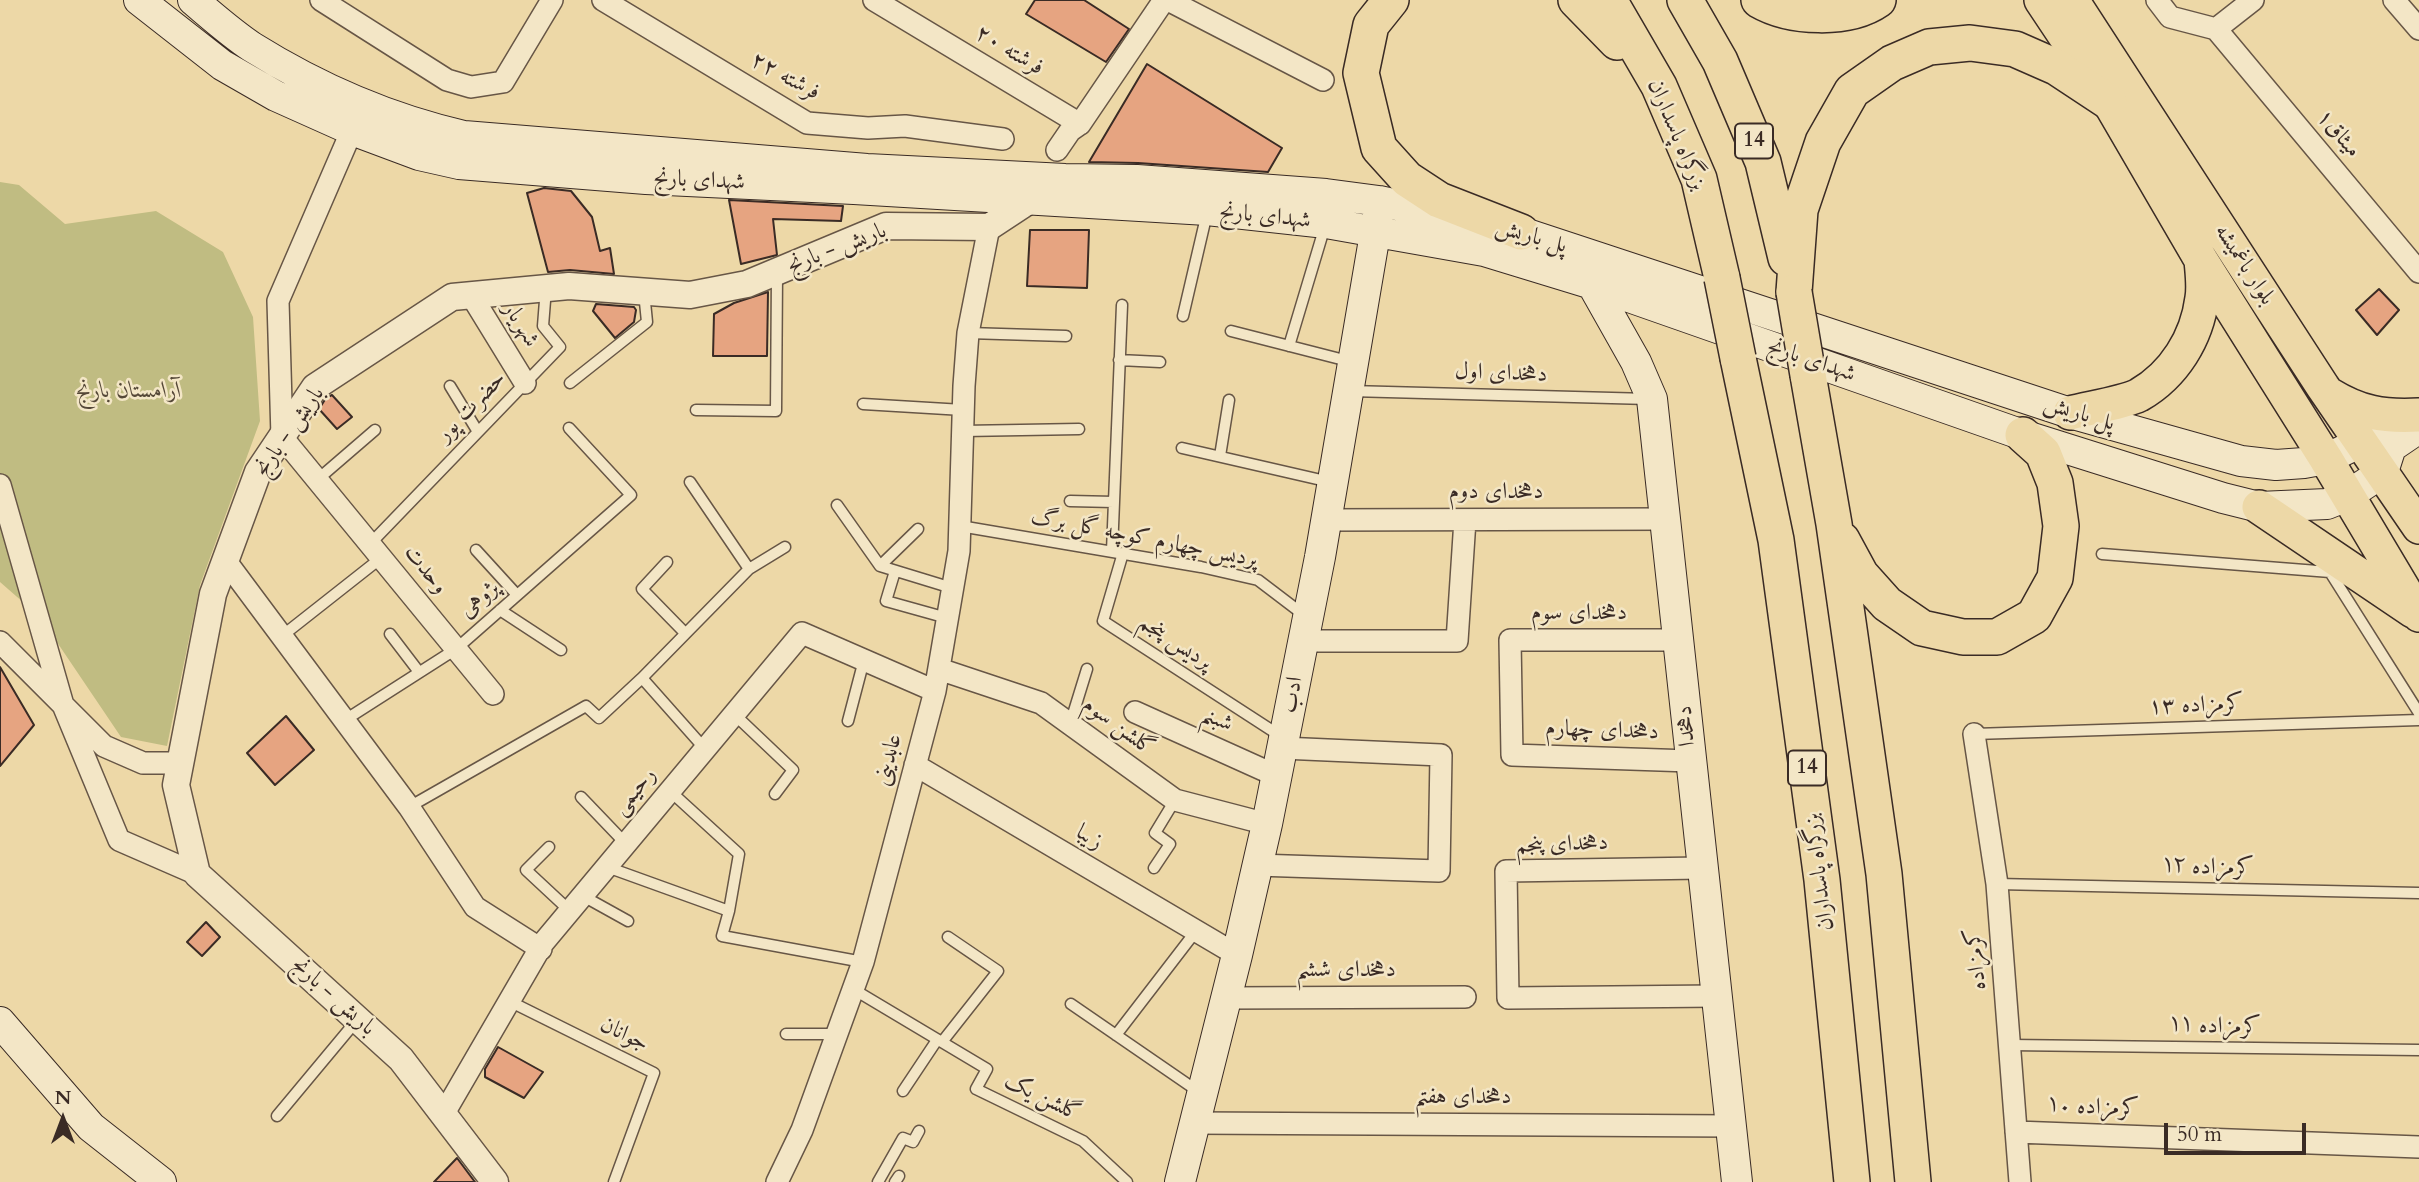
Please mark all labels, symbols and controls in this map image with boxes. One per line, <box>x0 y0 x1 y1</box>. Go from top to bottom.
street label: ۲۰ فرشته <box>970 20 1048 82</box>
street label: ۲۲ فرشته <box>745 47 825 107</box>
street label: بزرگراه پاسداران <box>1640 75 1712 195</box>
street label: میثاق۱ <box>2310 104 2366 164</box>
road number: 14 <box>1735 124 1773 158</box>
street label: شهدای بارنج <box>652 165 746 197</box>
street label: شهدای بارنج <box>1218 198 1312 236</box>
street label: پل باریش <box>1492 214 1570 260</box>
street label: باریش - بارنج <box>783 217 891 281</box>
street label: بلوار باغمیشه <box>2208 219 2280 311</box>
street label: شهریار <box>496 297 544 353</box>
street label: شهدای بارنج <box>1763 333 1859 389</box>
street label: دهخدای اول <box>1454 359 1548 389</box>
street label: حضرت پور <box>431 366 513 448</box>
park label: آرامستان بارنج <box>76 378 182 406</box>
street label: باریش - بارنج <box>249 381 331 483</box>
street label: پل باریش <box>2040 390 2118 438</box>
street label: دهخدای دوم <box>1449 479 1543 507</box>
street label: پردیس چهارم کوچه گل برگ <box>1028 503 1260 575</box>
street label: وحدت <box>397 540 453 600</box>
street label: پژوهی <box>454 575 506 625</box>
street label: دهخدای سوم <box>1531 600 1627 628</box>
street label: پردیس پنجم <box>1133 609 1217 677</box>
street label: ادب <box>1276 674 1310 716</box>
street label: کرمزاده ۱۳ <box>2148 691 2244 721</box>
street label: گلشن سوم <box>1076 692 1160 762</box>
street label: شبنم <box>1197 701 1237 739</box>
street label: دهخدا <box>1671 704 1703 748</box>
street label: دهخدای چهارم <box>1545 715 1659 747</box>
street label: عابدینی <box>869 731 909 789</box>
road number: 14 <box>1788 750 1826 786</box>
street label: رحیمی <box>607 762 663 822</box>
street label: بزرگراه پاسداران <box>1799 812 1841 932</box>
street label: زیبا <box>1070 819 1108 857</box>
street label: دهخدای پنجم <box>1515 830 1609 860</box>
street label: کرمزاده ١٢ <box>2162 853 2254 883</box>
street label: کرمزاده <box>1961 927 1993 991</box>
street label: باریش - بارنج <box>285 952 381 1042</box>
street label: دهخدای ششم <box>1296 957 1396 985</box>
street label: جوانان <box>595 1011 653 1059</box>
street label: کرمزاده ١١ <box>2169 1012 2261 1042</box>
street label: گلشن یک <box>999 1068 1085 1128</box>
north arrow <box>28 1084 98 1154</box>
street label: دهخدای هفتم <box>1415 1084 1511 1112</box>
text: N <box>55 1085 71 1111</box>
street label: کرمزاده ١٠ <box>2047 1093 2139 1123</box>
scale bar <box>2167 1108 2309 1152</box>
text: 50 m <box>2177 1120 2222 1149</box>

